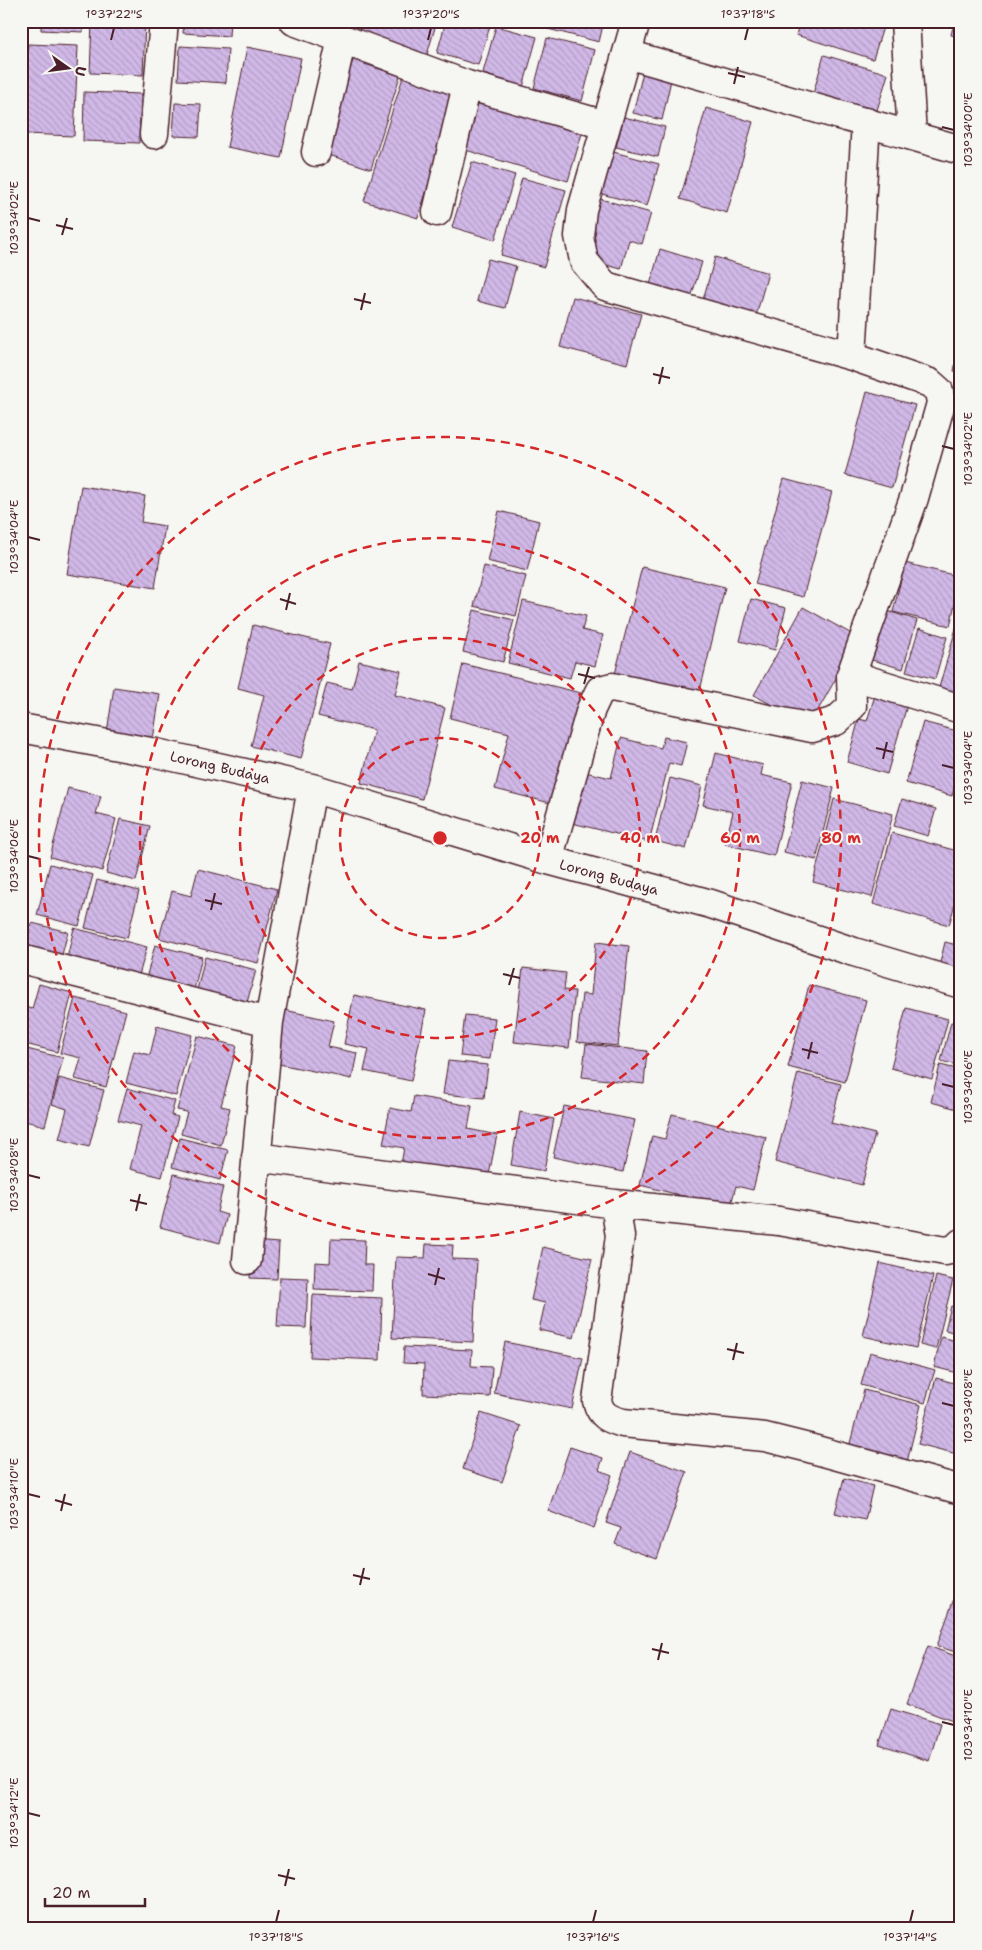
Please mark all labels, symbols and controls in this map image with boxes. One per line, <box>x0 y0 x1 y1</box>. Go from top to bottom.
text: 1°37'22"S <box>86 6 143 22</box>
text: 1°37'20"S <box>402 6 460 22</box>
text: 1°37'18"S <box>721 6 776 22</box>
north arrow <box>42 42 92 92</box>
text: U <box>71 64 91 78</box>
text: 103°34'00"E <box>960 92 976 168</box>
text: 103°34'02"E <box>6 181 22 255</box>
text: 103°34'02"E <box>960 412 976 486</box>
text: 103°34'04"E <box>6 500 22 574</box>
text: 103°34'04"E <box>960 731 976 805</box>
street label: Lorong Budaya <box>168 747 272 787</box>
text: 103°34'06"E <box>6 819 22 893</box>
text: 20 m <box>520 828 560 848</box>
text: 40 m <box>620 828 660 848</box>
text: 60 m <box>720 828 760 848</box>
text: 80 m <box>821 828 861 848</box>
centre of rings <box>431 829 449 847</box>
street label: Lorong Budaya <box>557 855 661 899</box>
text: 103°34'06"E <box>960 1050 976 1124</box>
text: 103°34'08"E <box>6 1138 22 1212</box>
text: 103°34'08"E <box>960 1369 976 1443</box>
text: 103°34'10"E <box>6 1458 22 1530</box>
text: 103°34'10"E <box>960 1689 976 1761</box>
text: 103°34'12"E <box>6 1777 22 1849</box>
scale bar <box>45 1875 145 1907</box>
text: 20 m <box>52 1883 91 1903</box>
text: 1°37'18"S <box>249 1929 304 1945</box>
text: 1°37'16"S <box>566 1929 620 1945</box>
text: 1°37'14"S <box>883 1929 937 1945</box>

